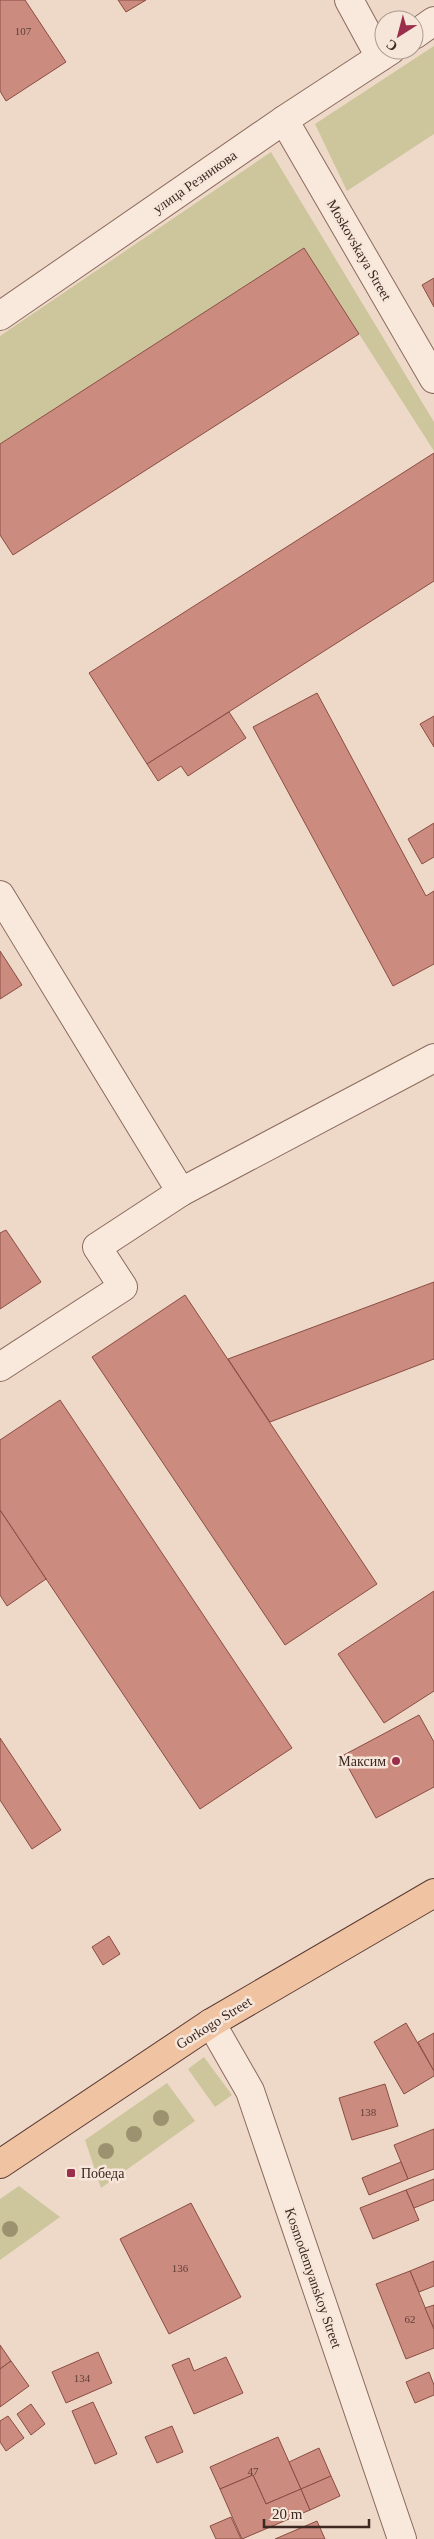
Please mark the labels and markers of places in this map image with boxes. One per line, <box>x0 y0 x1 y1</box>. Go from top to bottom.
place label: Максим <box>338 1754 386 1769</box>
marker: Максим <box>390 1755 402 1767</box>
place label: Победа <box>81 2166 125 2181</box>
marker: Победа <box>65 2167 77 2179</box>

